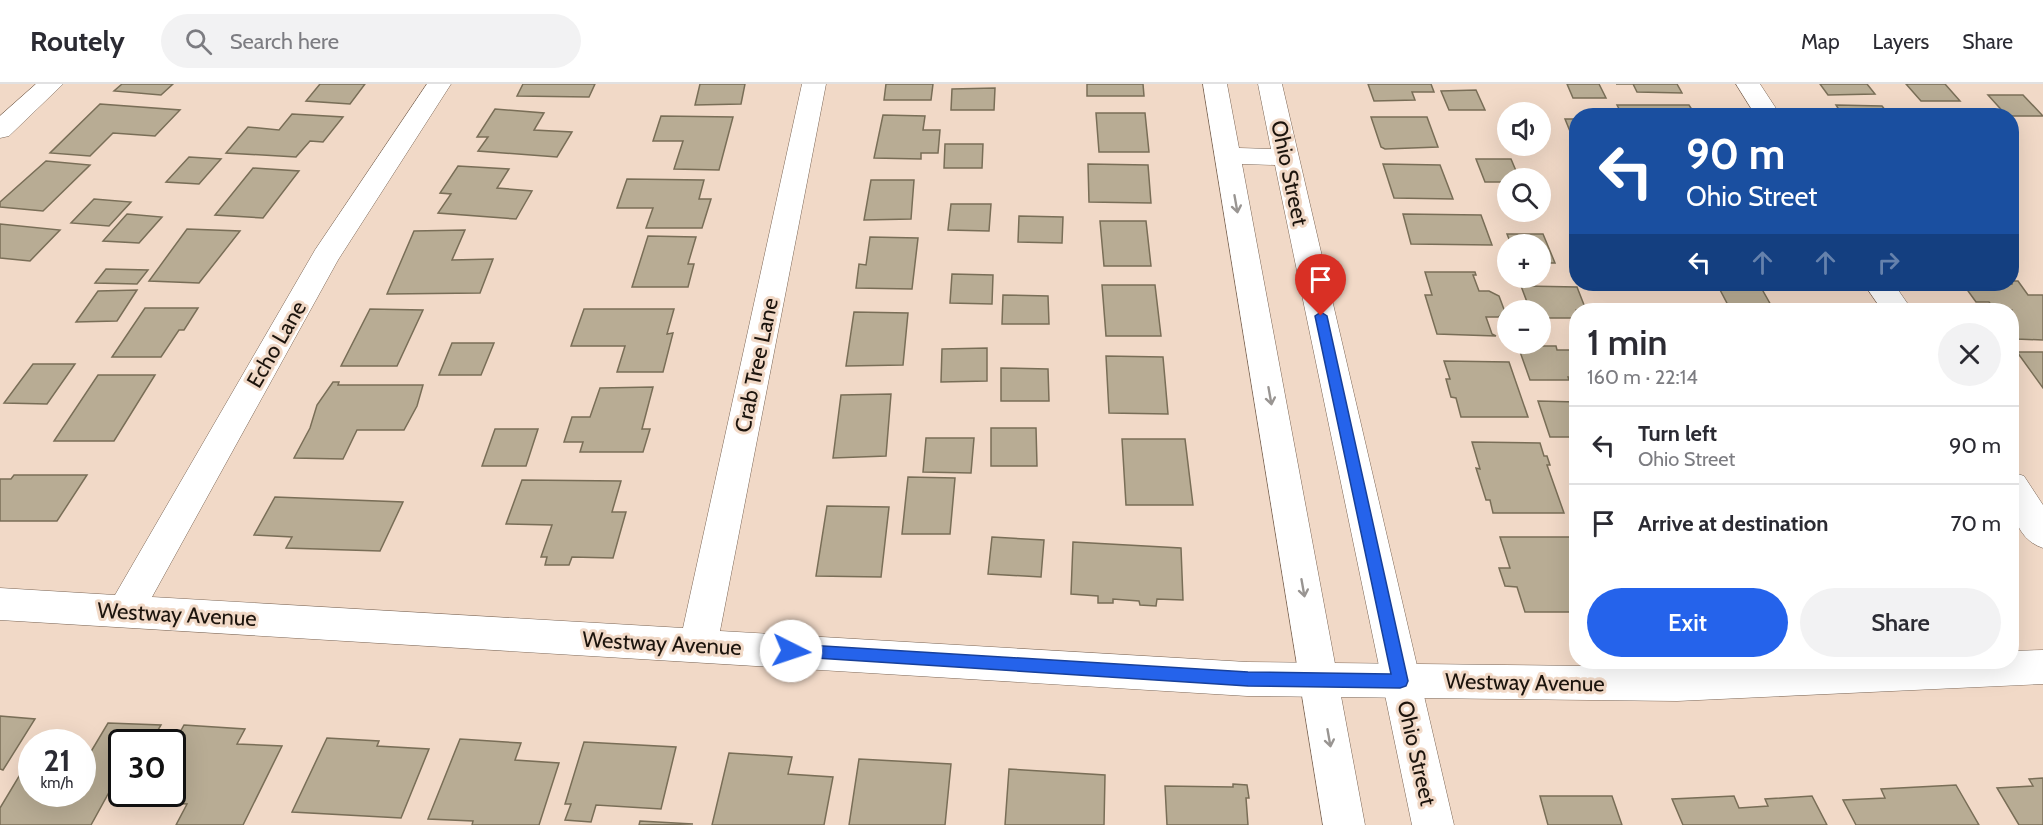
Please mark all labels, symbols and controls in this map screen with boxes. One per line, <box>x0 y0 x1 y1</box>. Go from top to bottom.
search box <box>161 14 581 68</box>
text: Routely <box>30 24 125 58</box>
icon: search <box>182 25 215 58</box>
text: Search here <box>230 28 339 55</box>
text: Map <box>1801 29 1840 54</box>
text: Layers <box>1873 29 1929 54</box>
text: Share <box>1962 29 2013 54</box>
map controls <box>1497 102 1551 354</box>
button: sound <box>1497 102 1551 156</box>
street label: Ohio Street <box>1265 118 1314 229</box>
text: 90 m <box>1686 128 1785 180</box>
icon: left <box>1587 132 1665 210</box>
button: search <box>1497 168 1551 222</box>
text: Ohio Street <box>1686 180 1817 213</box>
one-way arrow <box>1231 193 1242 213</box>
button: + <box>1497 234 1551 288</box>
icon: left <box>1683 246 1716 279</box>
icon: ahead <box>1746 246 1779 279</box>
icon: ahead <box>1809 246 1842 279</box>
icon: right <box>1872 246 1905 279</box>
pin <box>1295 254 1346 316</box>
icon: arrive <box>1304 263 1337 296</box>
street label: Crab Tree Lane <box>729 295 784 435</box>
street label: Echo Lane <box>241 296 312 393</box>
button: − <box>1497 300 1551 354</box>
text: 1 min <box>1587 320 1667 364</box>
button: close <box>1938 323 2001 386</box>
text: 160 m · 22:14 <box>1587 365 1698 389</box>
one-way arrow <box>1264 385 1275 405</box>
text: Turn left <box>1638 420 1717 447</box>
icon: left <box>1587 429 1620 462</box>
text: 90 m <box>1949 432 2001 459</box>
text: Ohio Street <box>1638 447 1735 471</box>
icon: arrive <box>1587 507 1620 540</box>
text: Arrive at destination <box>1638 510 1828 537</box>
text: 70 m <box>1951 510 2001 537</box>
one-way arrow <box>1298 578 1309 597</box>
button: Exit <box>1587 588 1788 657</box>
button: Share <box>1800 588 2001 657</box>
street label: Westway Avenue <box>97 597 257 632</box>
position arrow <box>759 619 823 683</box>
street label: Westway Avenue <box>582 626 742 661</box>
street label: Westway Avenue <box>1445 668 1605 697</box>
street label: Ohio Street <box>1391 698 1442 809</box>
one-way arrow <box>1324 728 1335 748</box>
speed limit sign: 30 <box>108 729 186 807</box>
text: 21 <box>44 742 70 779</box>
text: km/h <box>41 774 73 792</box>

